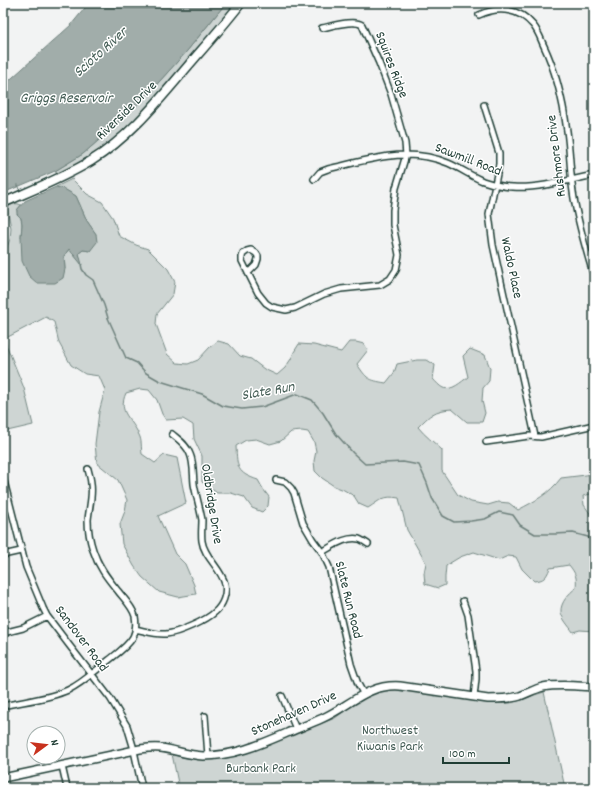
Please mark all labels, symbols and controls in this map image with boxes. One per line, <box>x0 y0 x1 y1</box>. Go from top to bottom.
water label: Scioto River <box>69 22 134 83</box>
street label: Squires Ridge <box>369 29 413 101</box>
street label: Riverside Drive <box>92 77 162 145</box>
water label: Griggs Reservoir <box>20 88 114 110</box>
street label: Rushmore Drive <box>542 114 572 198</box>
street label: Sawmill Road <box>432 138 504 182</box>
street label: Waldo Place <box>495 236 527 300</box>
water label: Slate Run <box>240 376 297 407</box>
street label: Oldbridge Drive <box>195 463 227 545</box>
street label: Slate Run Road <box>329 559 367 641</box>
street label: Sandover Road <box>49 602 113 676</box>
street label: Stonehaven Drive <box>248 686 340 742</box>
park label: Northwest Kiwanis Park <box>357 721 424 757</box>
north arrow <box>26 725 66 765</box>
text: N <box>45 738 62 748</box>
scale bar <box>443 739 509 765</box>
text: 100 m <box>449 746 476 763</box>
park label: Burbank Park <box>226 759 296 779</box>

